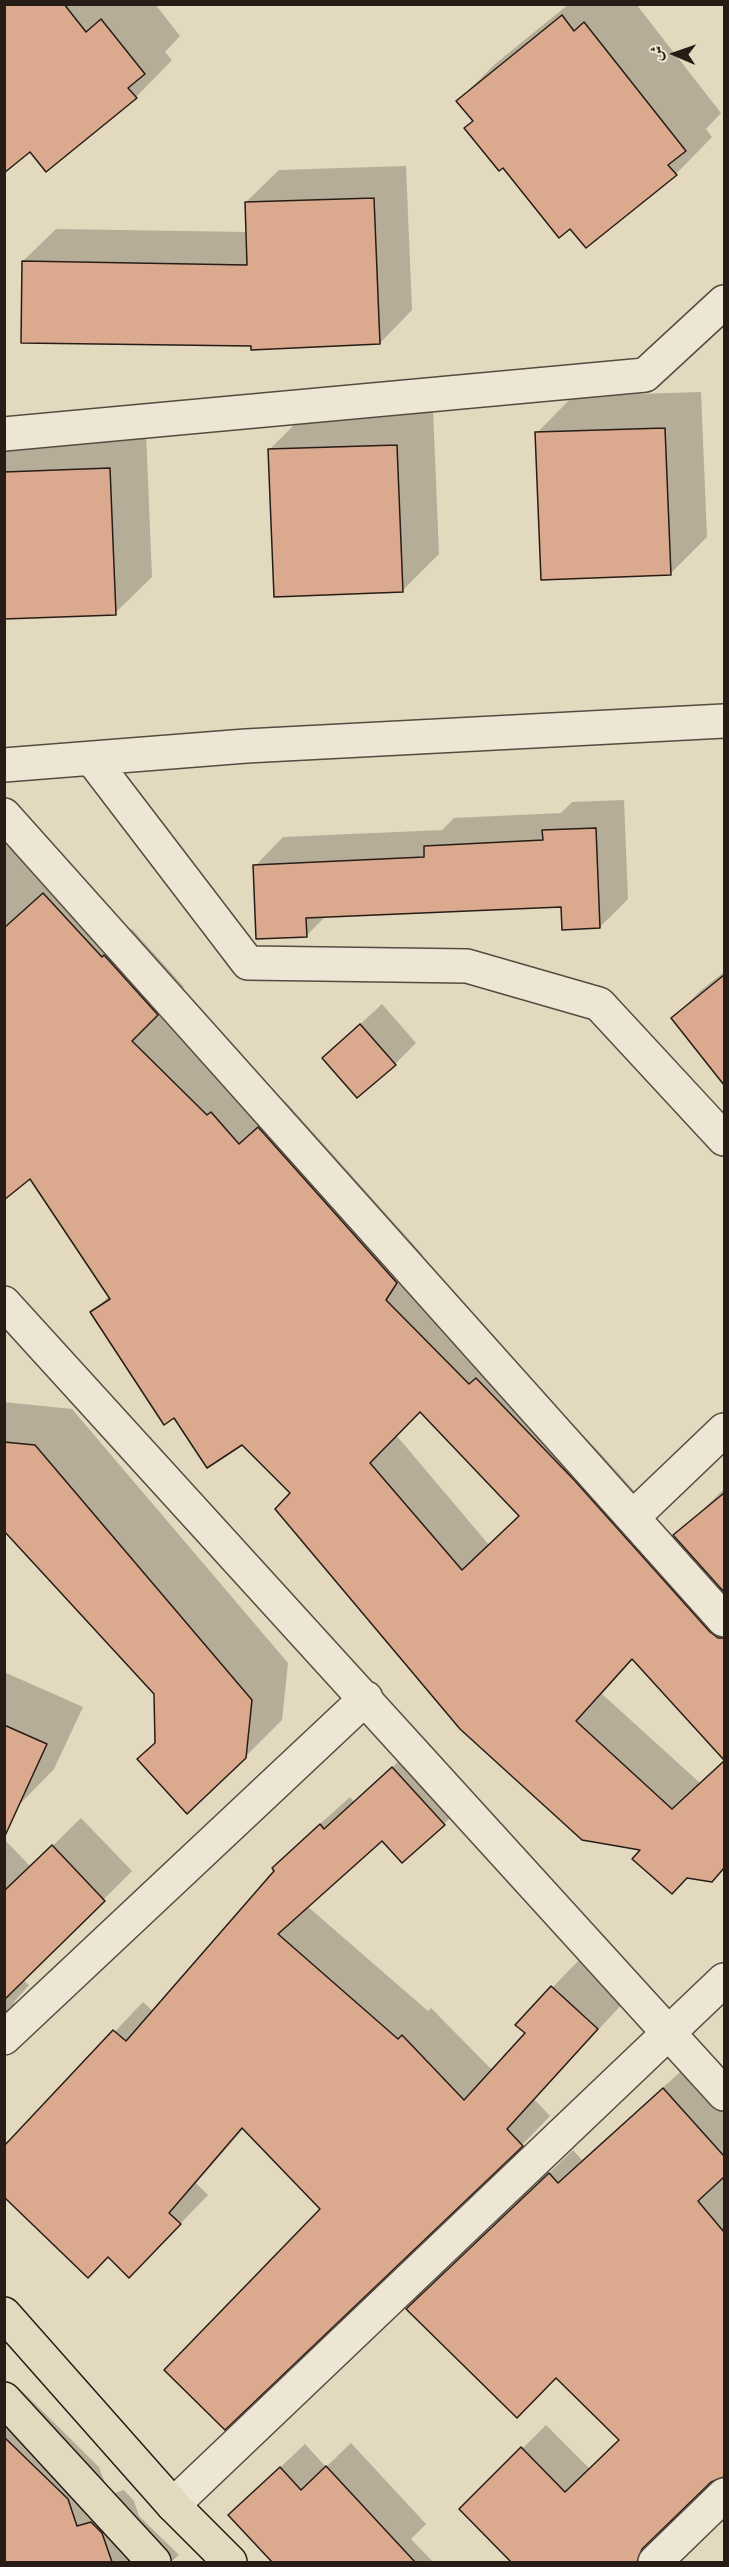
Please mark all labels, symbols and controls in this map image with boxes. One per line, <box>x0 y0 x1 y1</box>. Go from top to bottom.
north arrow <box>645 24 705 84</box>
text: ش <box>647 45 667 62</box>

